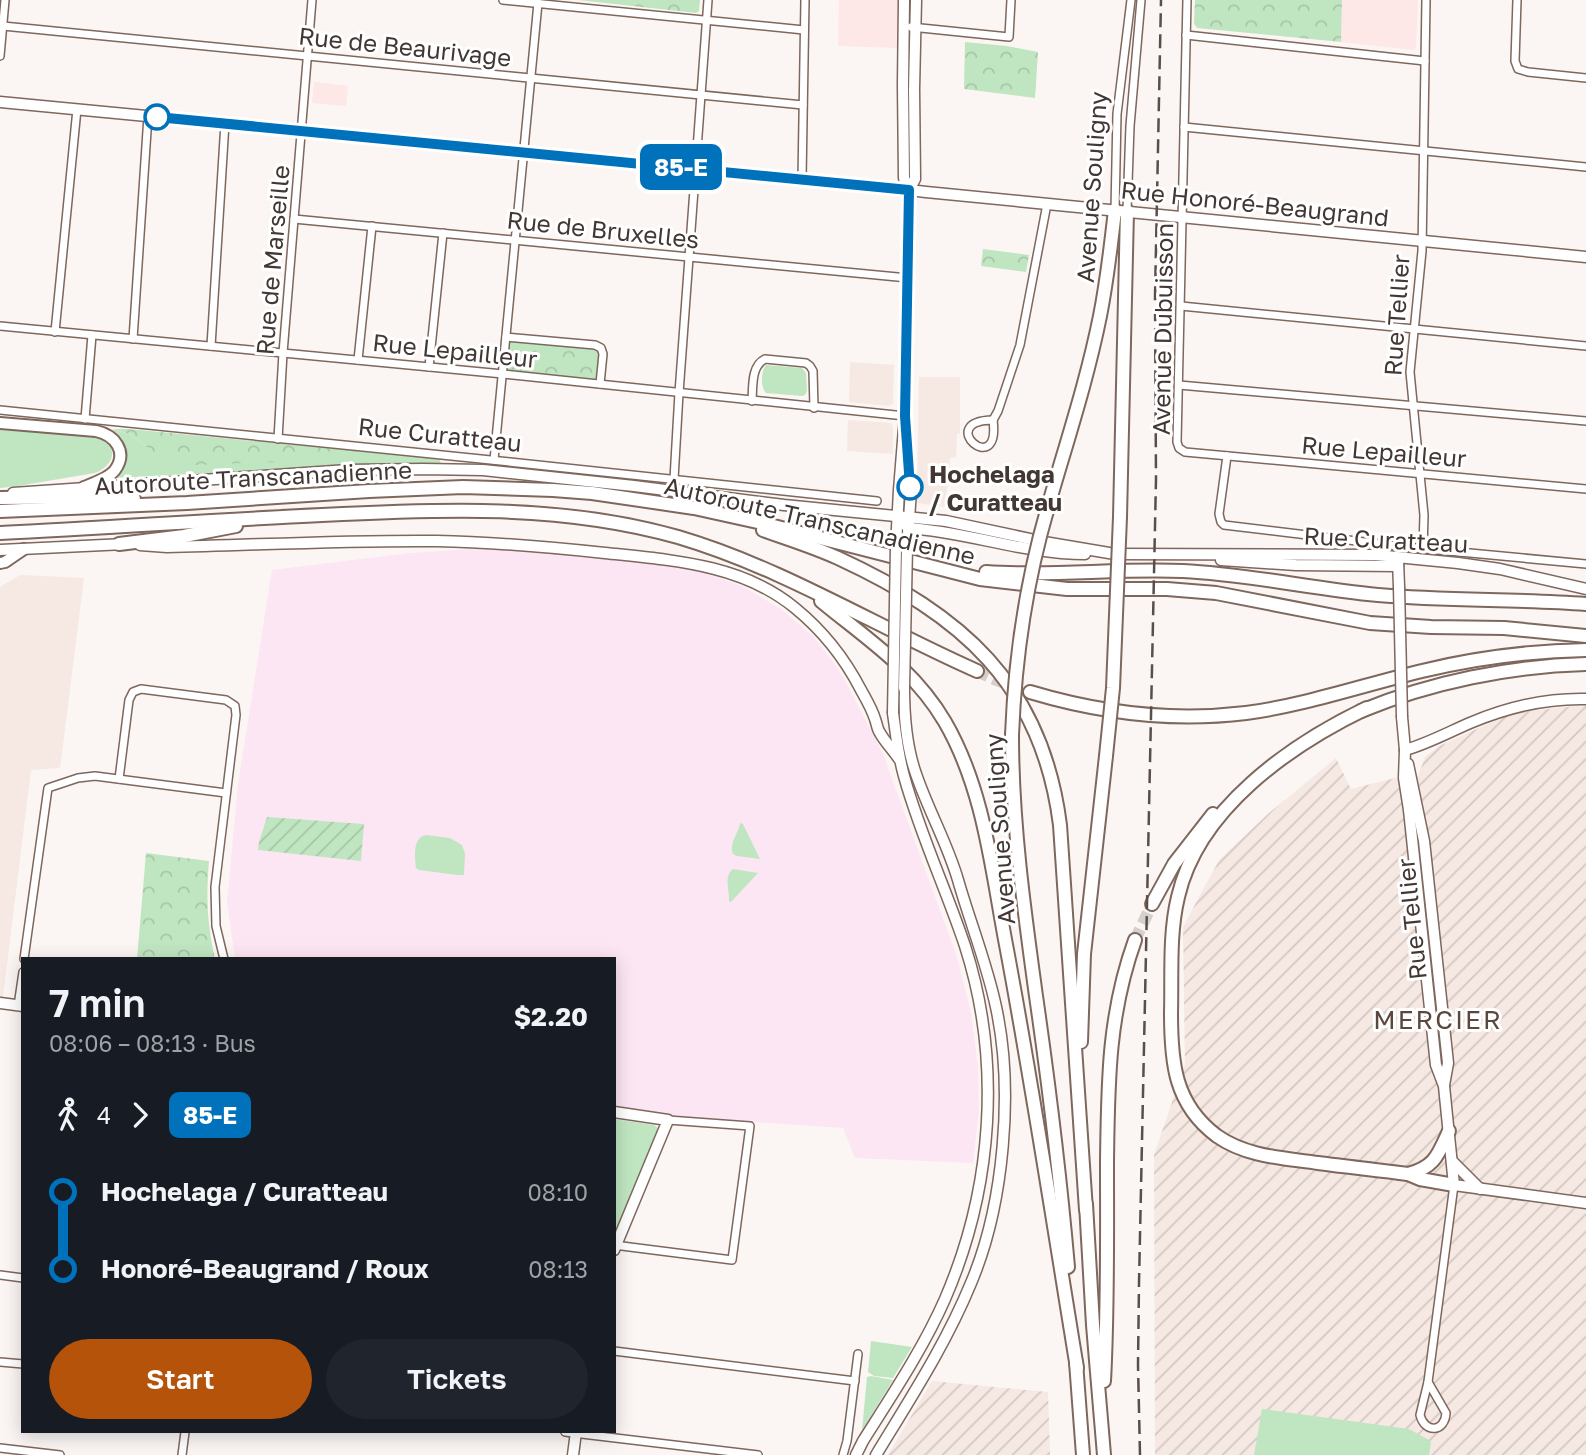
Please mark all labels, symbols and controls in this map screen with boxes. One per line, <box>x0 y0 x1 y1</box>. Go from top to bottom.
street label: Rue de Beaurivage <box>297 20 513 72</box>
street label: Avenue Souligny <box>1070 90 1112 284</box>
unlabelled marker <box>144 104 170 130</box>
line badge: 85-E <box>632 144 730 190</box>
text: 85-E <box>654 152 708 181</box>
street label: Rue de Marseille <box>249 164 295 356</box>
street label: Rue Honoré-Beaugrand <box>1120 175 1390 231</box>
street label: Rue de Bruxelles <box>505 204 701 254</box>
street label: Avenue Dubuisson <box>1146 223 1178 435</box>
street label: Rue Tellier <box>1377 253 1415 377</box>
street label: Rue Lepailleur <box>371 327 539 373</box>
street label: Rue Curatteau <box>357 411 523 457</box>
street label: Rue Lepailleur <box>1300 429 1468 473</box>
street label: Autoroute Transcanadienne <box>93 454 413 500</box>
place label: Hochelaga / Curatteau <box>929 459 1062 516</box>
street label: Autoroute Transcanadienne <box>662 470 978 570</box>
marker: Hochelaga / Curatteau <box>897 474 923 500</box>
street label: Rue Curatteau <box>1303 520 1469 558</box>
street label: Avenue Souligny <box>978 732 1020 926</box>
street label: Rue Tellier <box>1390 857 1432 981</box>
text: 7 min <box>49 980 146 1025</box>
text: $2.20 <box>514 1001 588 1032</box>
district label: MERCIER <box>1373 1004 1503 1035</box>
text: 08:06 – 08:13 · Bus <box>49 1029 256 1057</box>
icon: walk <box>49 1096 87 1134</box>
icon: forward <box>121 1096 159 1134</box>
text: 85-E <box>183 1100 237 1129</box>
text: 4 <box>97 1101 111 1129</box>
text: Hochelaga / Curatteau <box>101 1176 388 1207</box>
text: 08:10 <box>527 1178 588 1206</box>
text: Honoré-Beaugrand / Roux <box>101 1253 429 1284</box>
text: 08:13 <box>528 1255 588 1283</box>
button: Start <box>49 1339 312 1419</box>
button: Tickets <box>326 1339 588 1419</box>

